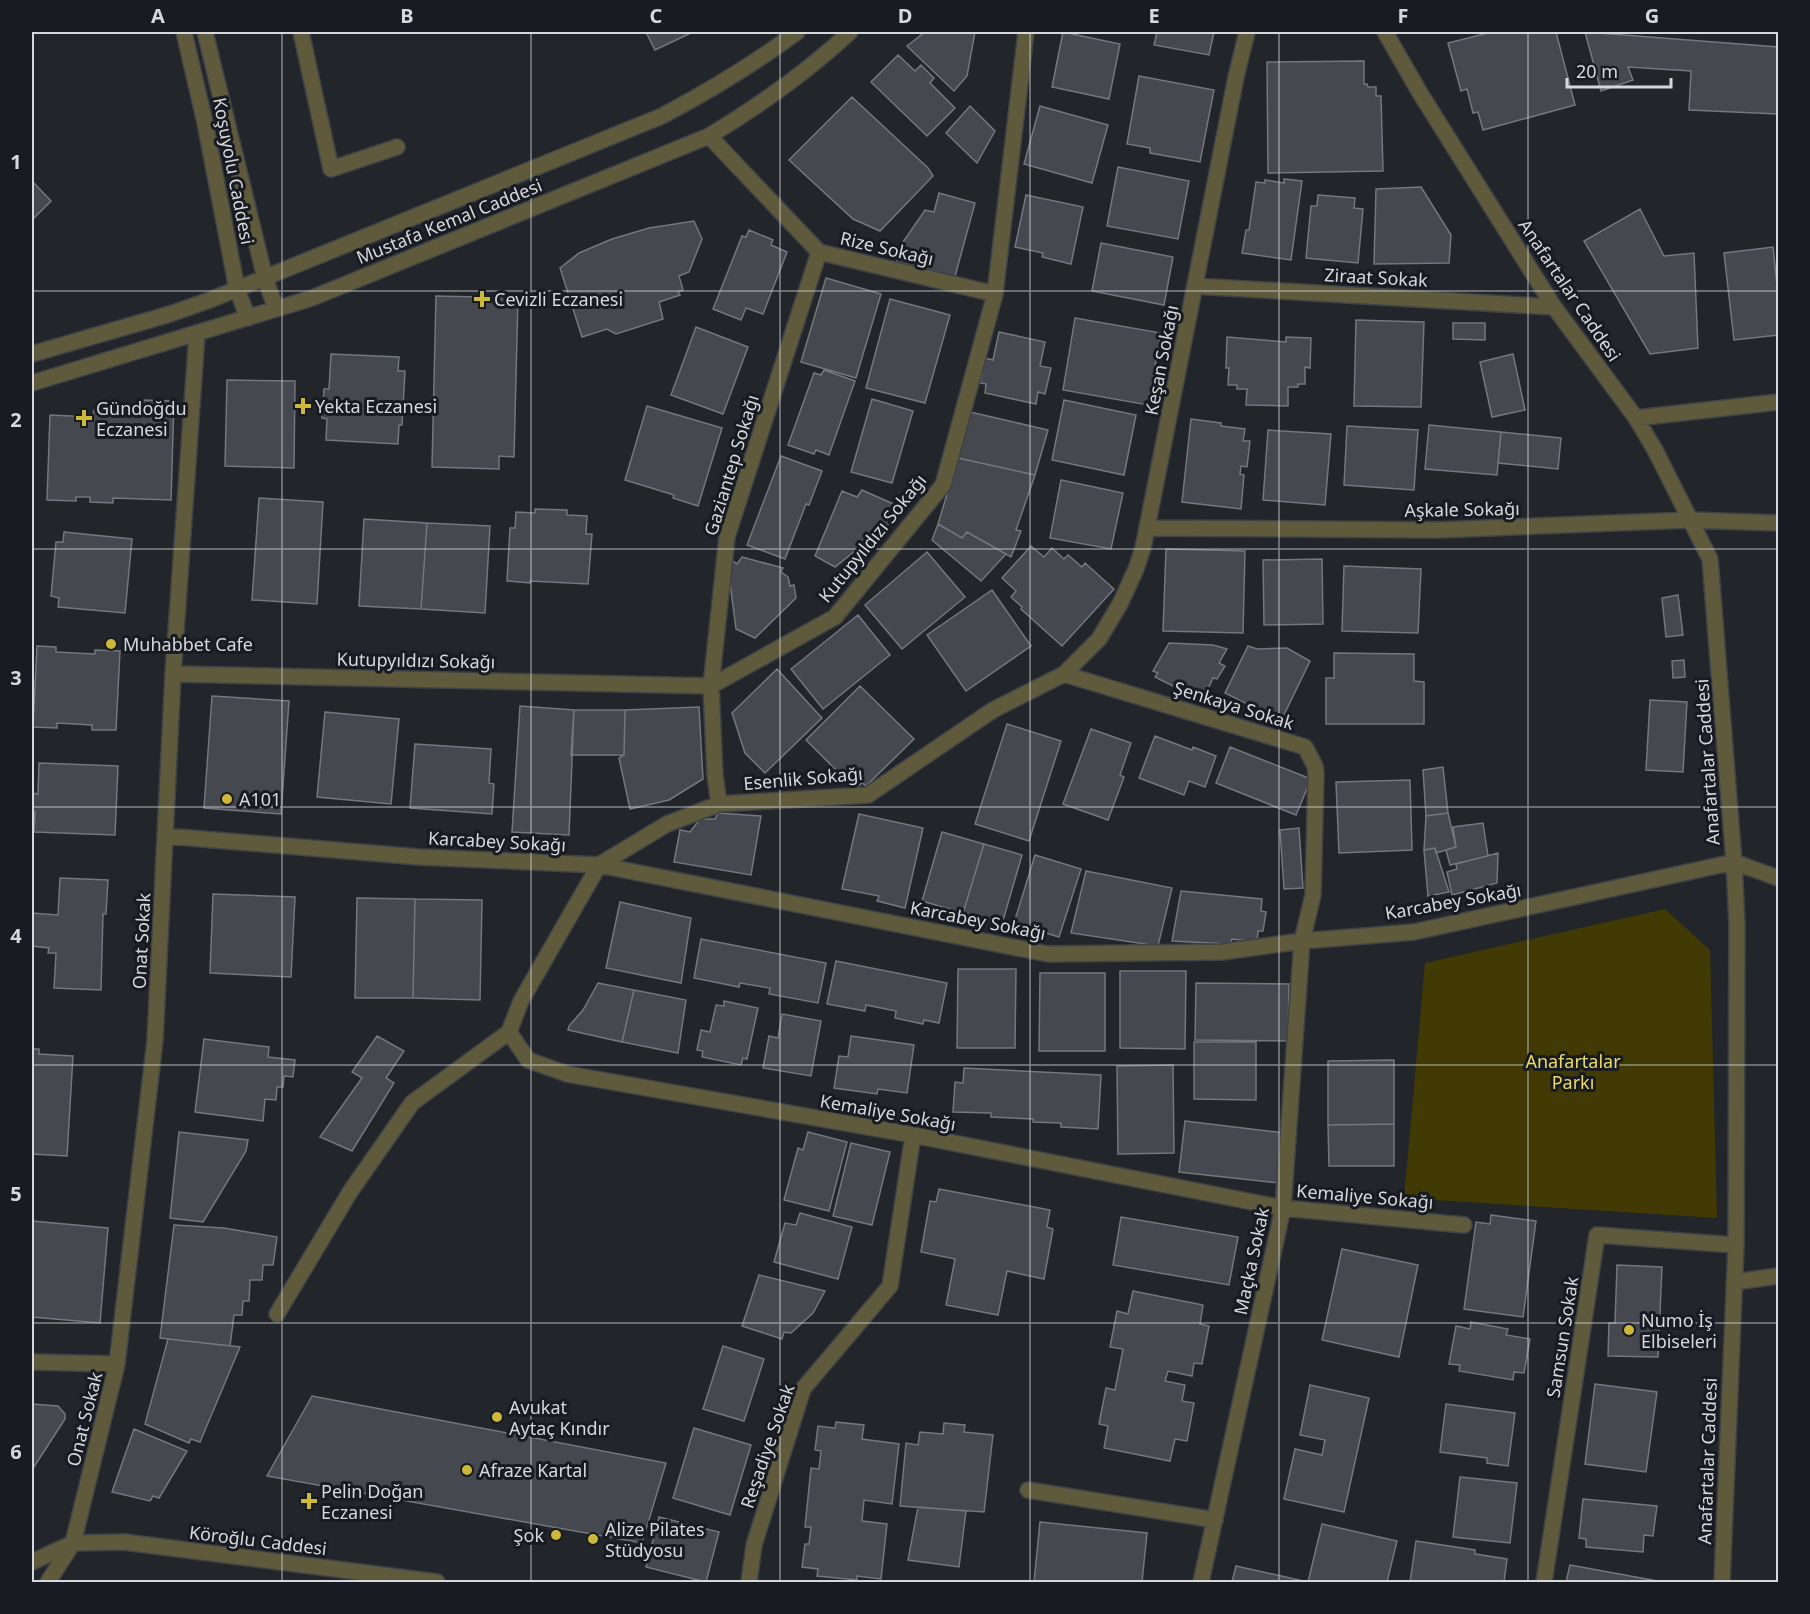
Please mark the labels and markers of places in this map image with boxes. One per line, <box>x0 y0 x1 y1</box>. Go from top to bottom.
place label: Cevizli Eczanesi <box>494 287 623 311</box>
marker: Cevizli Eczanesi <box>475 292 489 306</box>
place label: Yekta Eczanesi <box>315 394 437 418</box>
place label: Gündoğdu Eczanesi <box>96 396 187 441</box>
marker: Yekta Eczanesi <box>296 399 310 413</box>
marker: Gündoğdu Eczanesi <box>77 411 91 425</box>
place label: Muhabbet Cafe <box>123 632 253 656</box>
marker: Muhabbet Cafe <box>104 637 118 651</box>
place label: A101 <box>239 787 281 811</box>
marker: A101 <box>220 792 234 806</box>
place label: Numo İş Elbiseleri <box>1641 1308 1717 1353</box>
marker: Numo İş Elbiseleri <box>1622 1323 1636 1337</box>
place label: Avukat Aytaç Kındır <box>509 1395 610 1440</box>
marker: Avukat Aytaç Kındır <box>490 1410 504 1424</box>
place label: Afraze Kartal <box>479 1458 587 1482</box>
marker: Afraze Kartal <box>460 1463 474 1477</box>
place label: Pelin Doğan Eczanesi <box>321 1479 423 1524</box>
marker: Pelin Doğan Eczanesi <box>302 1494 316 1508</box>
place label: Alize Pilates Stüdyosu <box>605 1517 705 1562</box>
place label: Şok <box>514 1523 544 1547</box>
marker: Şok <box>549 1528 563 1542</box>
marker: Alize Pilates Stüdyosu <box>586 1532 600 1546</box>

